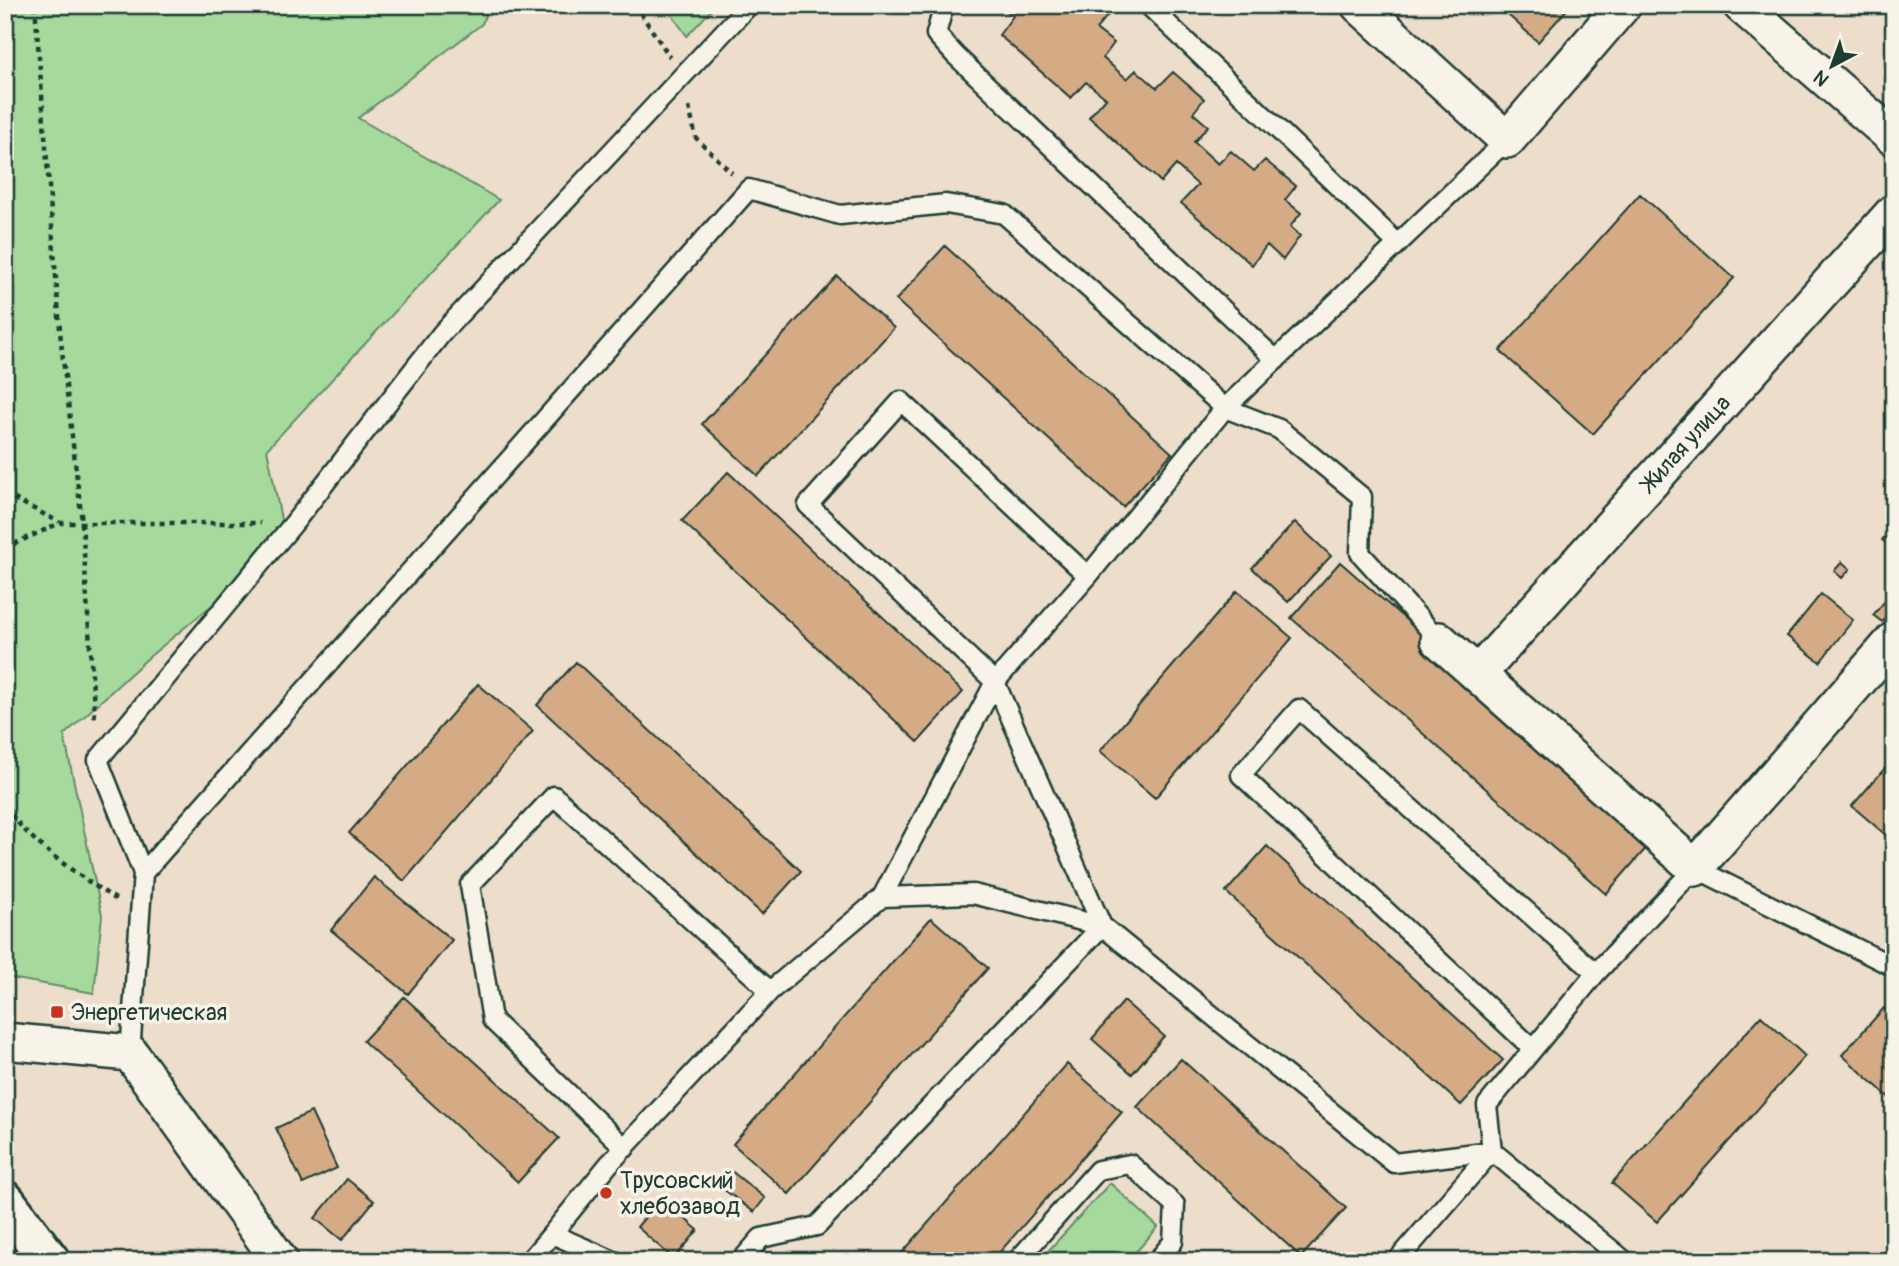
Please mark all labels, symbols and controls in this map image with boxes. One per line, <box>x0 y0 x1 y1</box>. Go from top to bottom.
north arrow <box>1798 32 1868 102</box>
text: N <box>1809 65 1834 91</box>
street label: Жилая улица <box>1633 389 1737 499</box>
place label: Энергетическая <box>71 998 227 1027</box>
marker: Энергетическая <box>49 1004 65 1020</box>
place label: Трусовский хлебозавод <box>620 1166 740 1221</box>
marker: Трусовский хлебозавод <box>598 1185 614 1201</box>

